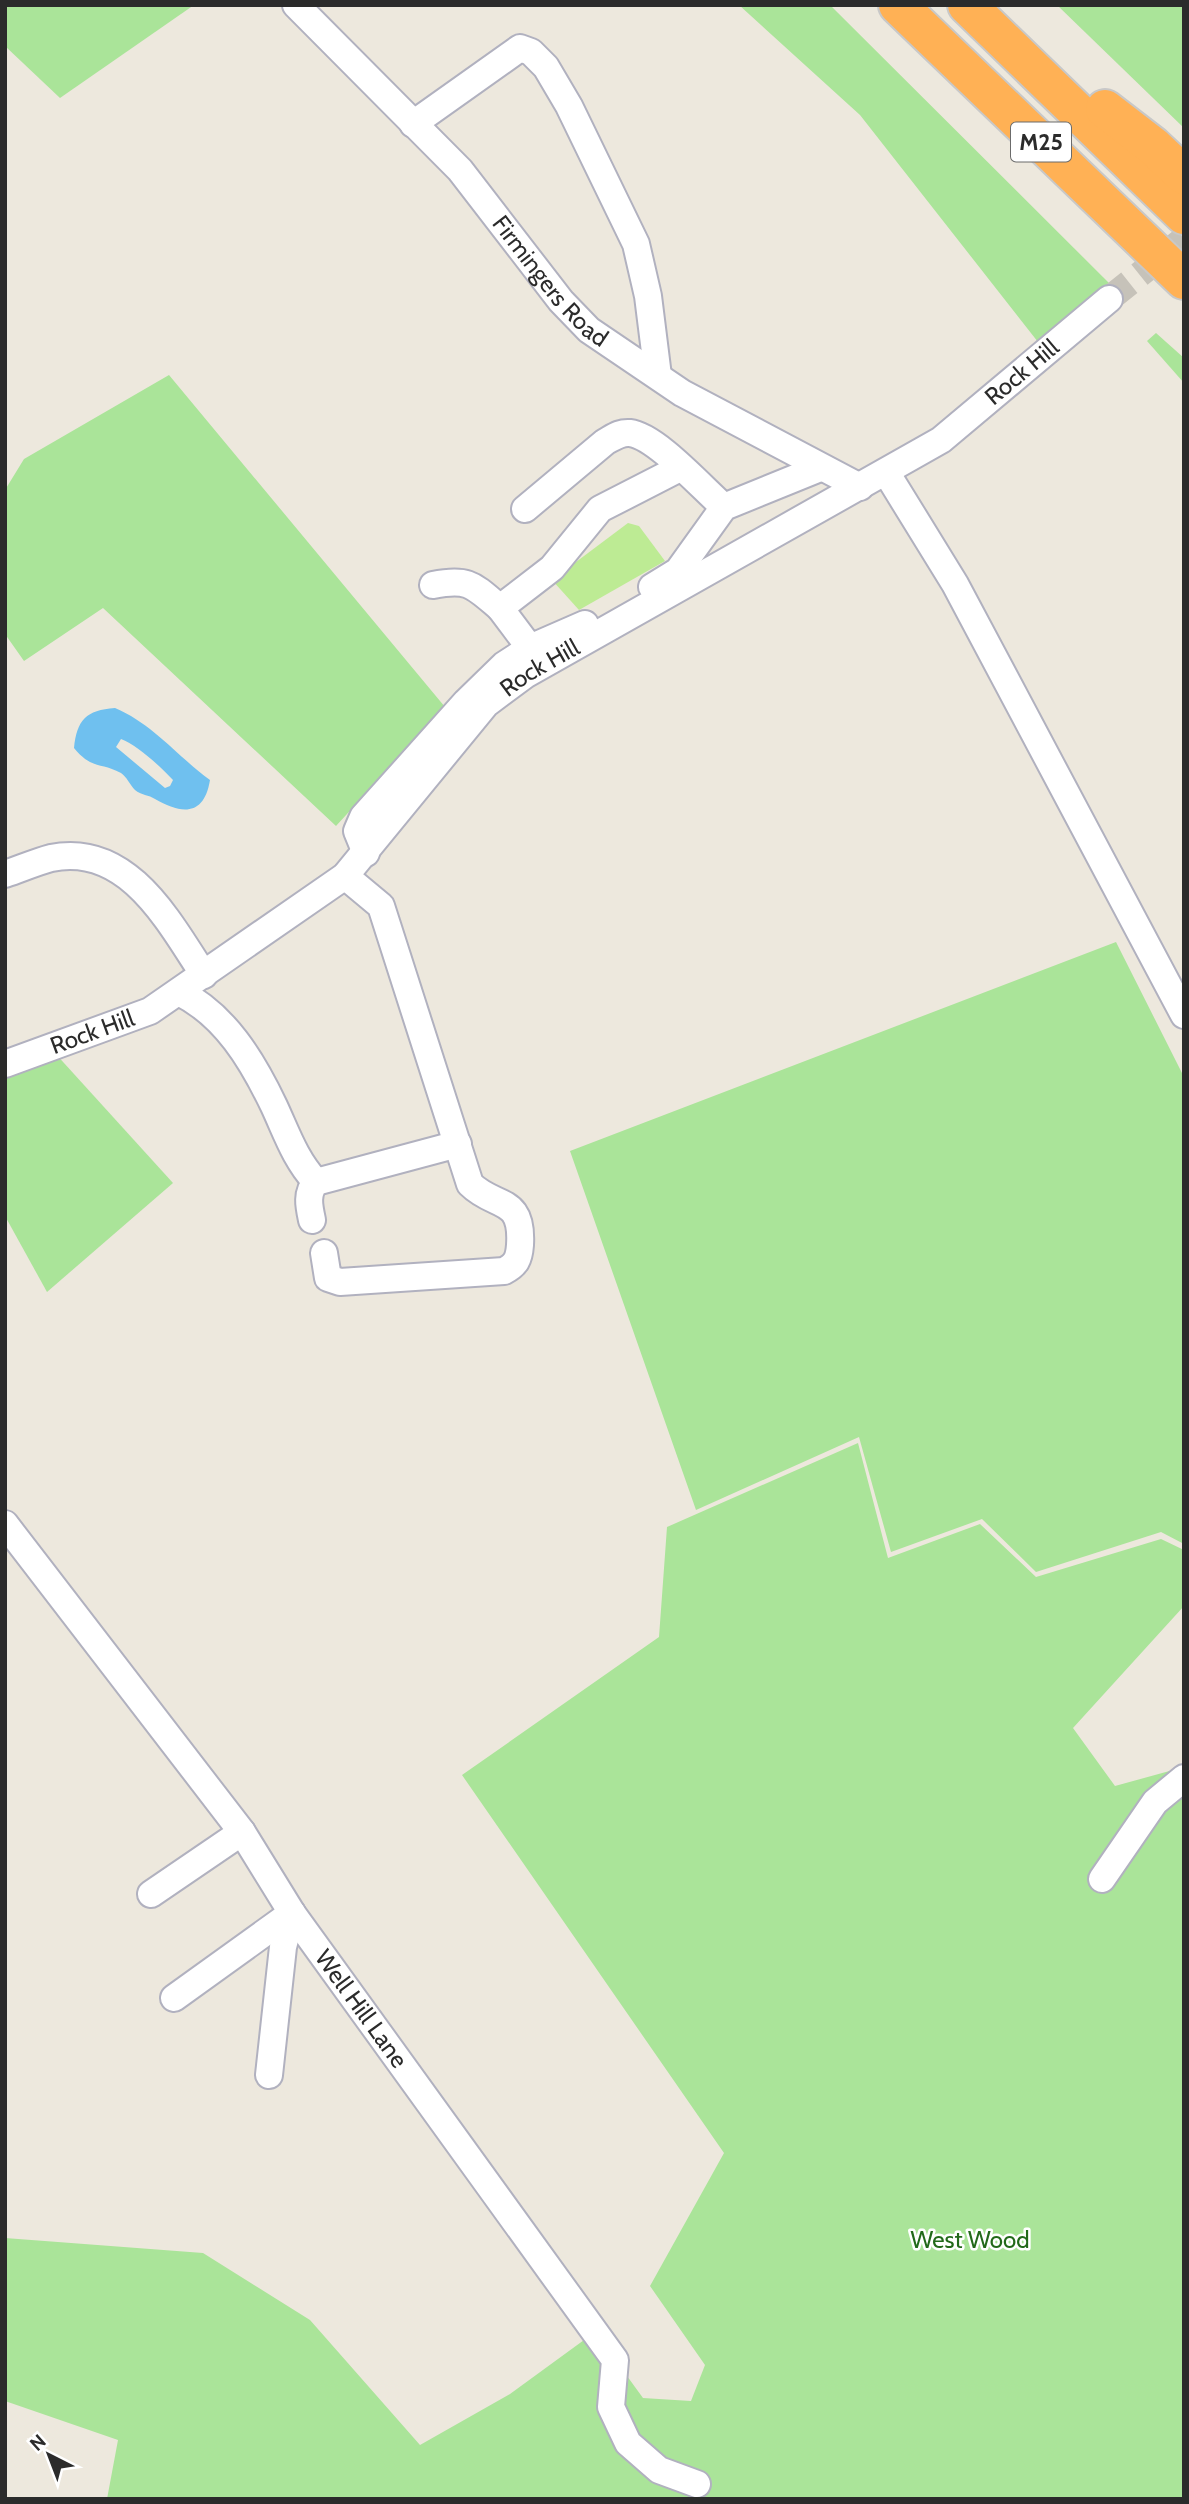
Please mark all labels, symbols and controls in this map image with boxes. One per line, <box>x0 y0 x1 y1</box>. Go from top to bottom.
road number: M25 <box>1011 122 1071 162</box>
street label: Firmingers Road <box>486 209 614 353</box>
street label: Rock Hill <box>979 332 1065 411</box>
street label: Rock Hill <box>494 632 585 703</box>
street label: Rock Hill <box>46 1003 139 1060</box>
street label: Well Hill Lane <box>309 1944 414 2073</box>
park label: West Wood <box>911 2225 1029 2254</box>
north arrow <box>14 2420 84 2490</box>
text: N <box>25 2430 51 2456</box>

